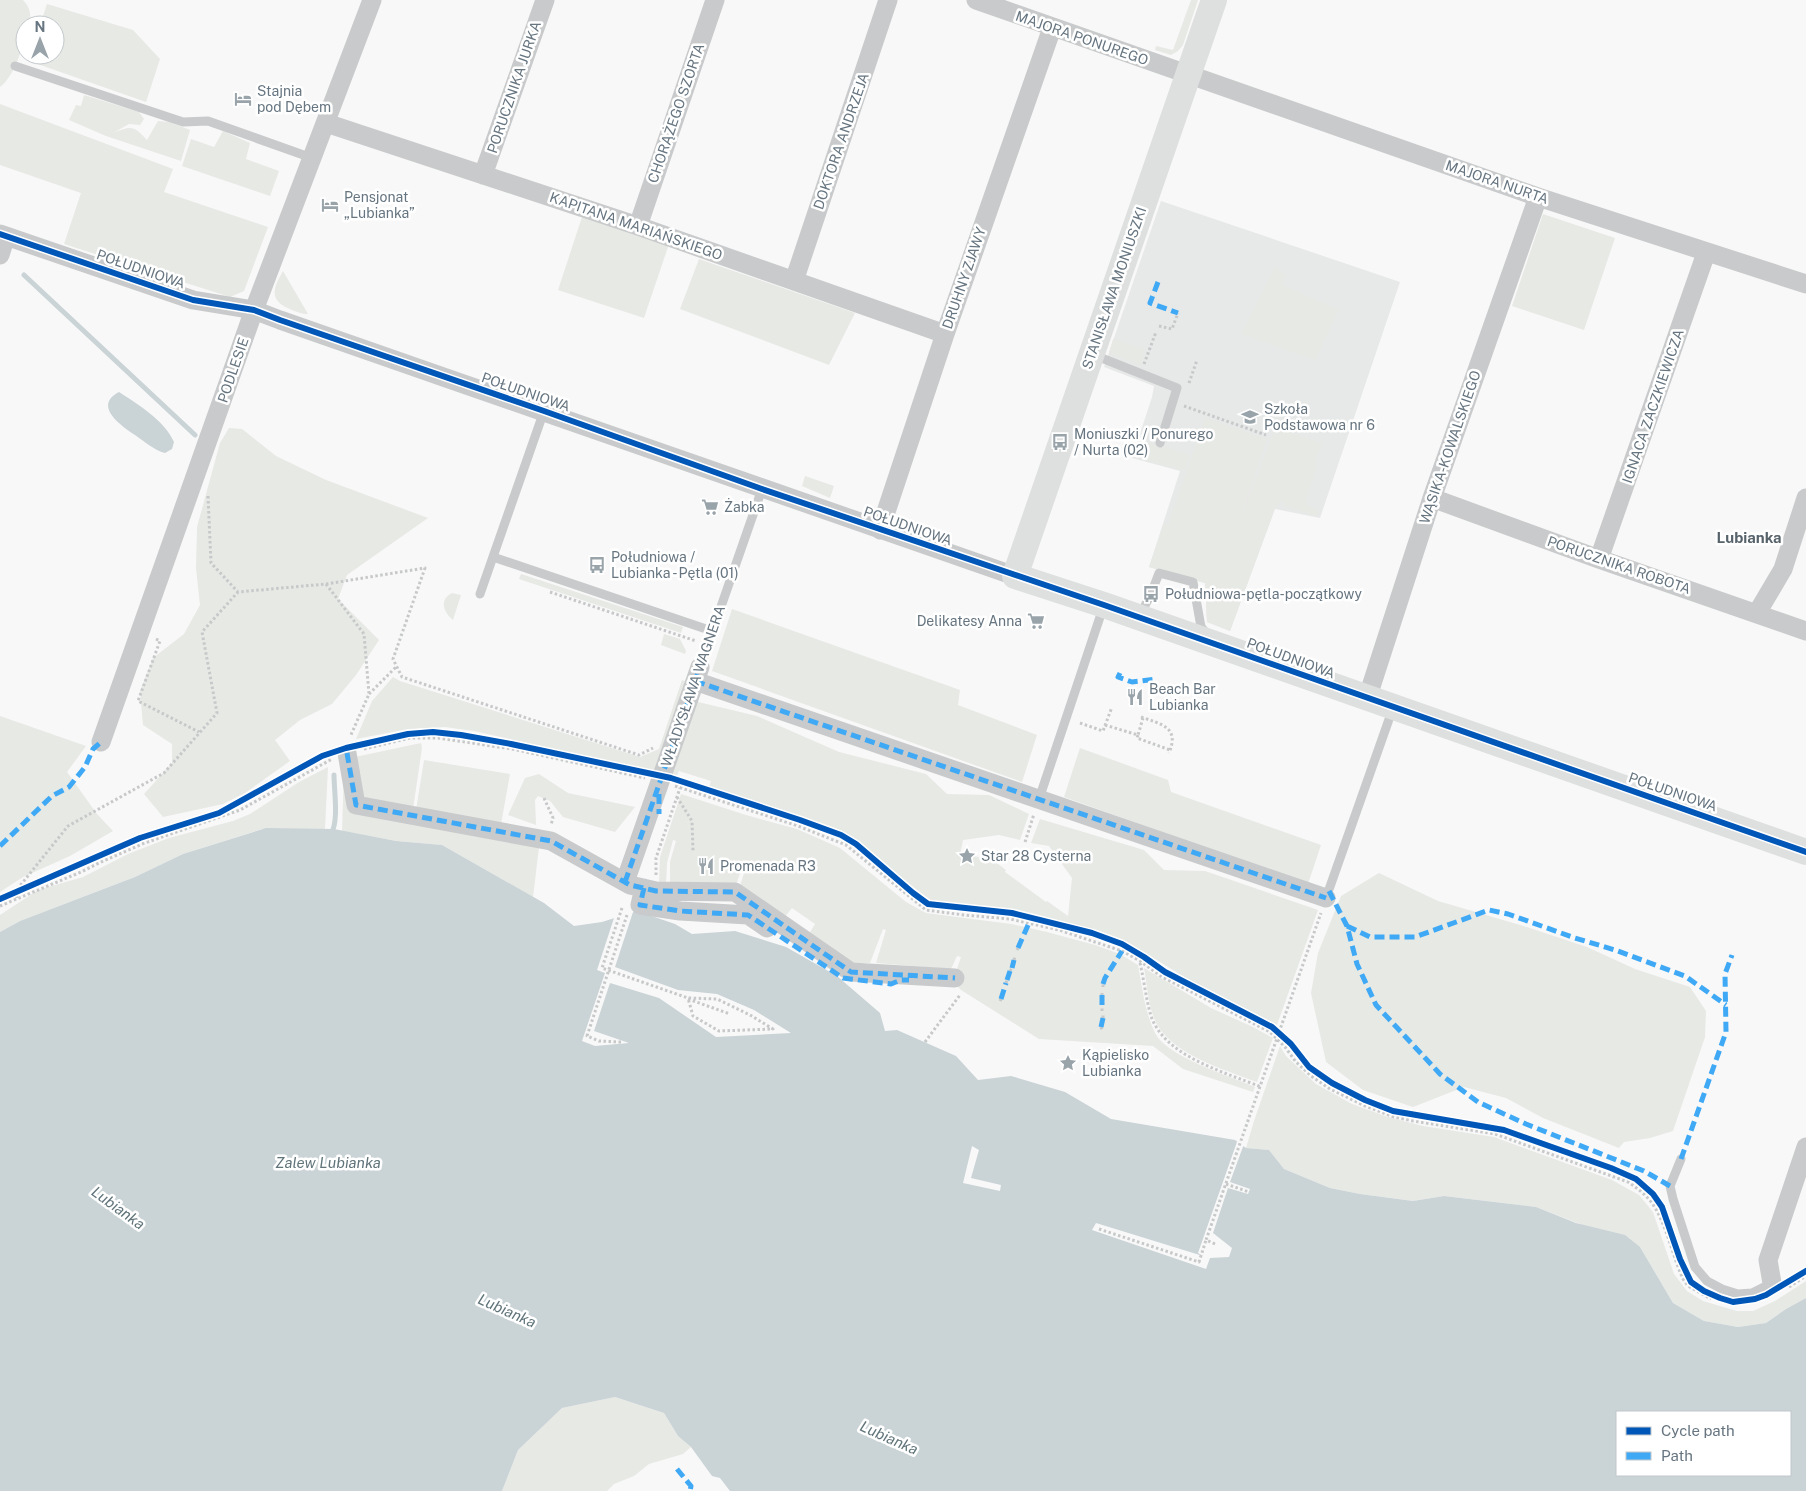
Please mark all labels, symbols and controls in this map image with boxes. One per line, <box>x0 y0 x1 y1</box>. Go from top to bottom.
street label: MAJORA PONUREGO <box>1014 8 1150 68</box>
north arrow <box>15 15 65 65</box>
text: N <box>35 19 45 35</box>
street label: PORUCZNIKA JURKA <box>484 19 544 155</box>
street label: CHORĄŻEGO SZORTA <box>643 40 707 185</box>
street label: DOKTORA ANDRZEJA <box>810 71 872 211</box>
place label: Stajnia pod Dębem <box>257 83 331 115</box>
hotel icon: Stajnia pod Dębem <box>233 89 253 109</box>
street label: MAJORA NURTA <box>1443 157 1551 207</box>
street label: KAPITANA MARIAŃSKIEGO <box>547 188 725 263</box>
place label: Pensjonat „Lubianka” <box>344 189 415 221</box>
hotel icon: Pensjonat „Lubianka” <box>320 195 340 215</box>
street label: STANISŁAWA MONIUSZKI <box>1079 205 1149 371</box>
street label: DRUHNY ZJAWY <box>939 225 989 331</box>
street label: POŁUDNIOWA <box>95 246 188 292</box>
street label: IGNACA ZACZKIEWICZA <box>1619 327 1687 485</box>
street label: PODLESIE <box>214 335 252 405</box>
street label: WĄSIKA-KOWALSKIEGO <box>1416 368 1484 526</box>
street label: POŁUDNIOWA <box>480 369 573 415</box>
place label: Szkoła Podstawowa nr 6 <box>1264 401 1375 433</box>
school or university icon: Szkoła Podstawowa nr 6 <box>1240 407 1260 427</box>
place label: Moniuszki / Ponurego / Nurta (02) <box>1074 426 1213 458</box>
bus stop icon: Moniuszki / Ponurego / Nurta (02) <box>1050 432 1070 452</box>
supermarket icon: Żabka <box>700 497 720 517</box>
place label: Żabka <box>724 497 765 515</box>
street label: POŁUDNIOWA <box>862 503 955 549</box>
district label: Lubianka <box>1716 529 1782 546</box>
street label: PORUCZNIKA ROBOTA <box>1545 533 1693 597</box>
place label: Południowa / Lubianka - Pętla (01) <box>611 549 739 581</box>
bus stop icon: Południowa / Lubianka - Pętla (01) <box>587 555 607 575</box>
bus stop icon: Południowa-pętla-początkowy <box>1141 584 1161 604</box>
place label: Południowa-pętla-początkowy <box>1165 586 1363 602</box>
street label: WŁADYSŁAWA WAGNERA <box>658 603 728 769</box>
supermarket icon: Delikatesy Anna <box>1026 611 1046 631</box>
place label: Delikatesy Anna <box>917 613 1022 629</box>
street label: POŁUDNIOWA <box>1245 635 1337 681</box>
place label: Beach Bar Lubianka <box>1149 681 1216 713</box>
restaurant icon: Beach Bar Lubianka <box>1125 687 1145 707</box>
street label: POŁUDNIOWA <box>1627 769 1720 815</box>
place icon: Star 28 Cysterna <box>957 846 977 866</box>
place label: Star 28 Cysterna <box>981 848 1091 864</box>
restaurant icon: Promenada R3 <box>696 856 716 876</box>
place label: Promenada R3 <box>720 858 816 874</box>
place label: Kąpielisko Lubianka <box>1082 1047 1149 1079</box>
place icon: Kąpielisko Lubianka <box>1058 1053 1078 1073</box>
water label: Zalew Lubianka <box>275 1154 381 1171</box>
water label: Lubianka <box>88 1183 148 1233</box>
water label: Lubianka <box>476 1290 539 1331</box>
legend <box>1616 1411 1791 1476</box>
water label: Lubianka <box>858 1417 921 1458</box>
text: Cycle path <box>1661 1422 1735 1439</box>
text: Path <box>1661 1447 1693 1464</box>

